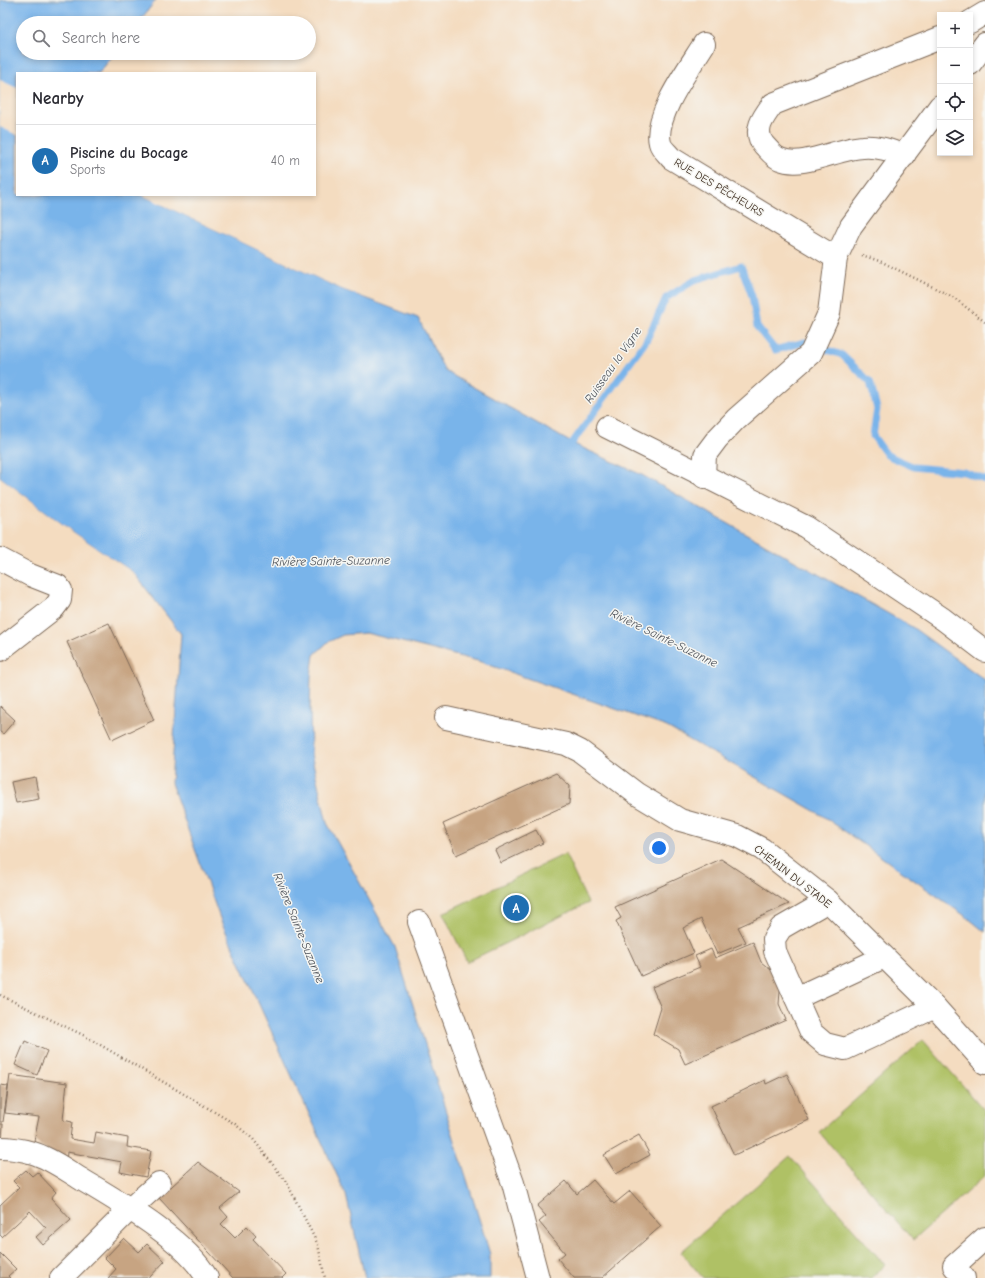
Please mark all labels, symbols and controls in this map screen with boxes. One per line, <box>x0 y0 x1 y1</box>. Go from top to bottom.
map controls <box>937 12 973 156</box>
button: + <box>937 12 973 48</box>
search box <box>16 16 316 60</box>
icon: search <box>30 27 52 49</box>
text: Search here <box>62 29 140 47</box>
button: − <box>937 48 973 84</box>
button: locate <box>937 84 973 120</box>
text: Nearby <box>32 89 83 108</box>
button: layers <box>937 120 973 156</box>
text: Piscine du Bocage <box>70 144 188 162</box>
text: A <box>41 153 49 168</box>
text: 40 m <box>271 153 300 168</box>
street label: RUE DES PÊCHEURS <box>672 155 766 219</box>
text: Sports <box>70 162 105 177</box>
water label: Ruisseau la Vigne <box>582 324 644 406</box>
water label: Rivière Sainte-Suzanne <box>272 553 390 569</box>
water label: Rivière Sainte-Suzanne <box>608 606 720 670</box>
your location <box>649 838 669 858</box>
street label: CHEMIN DU STADE <box>751 842 834 911</box>
water label: Rivière Sainte-Suzanne <box>270 871 328 985</box>
pin: A <box>503 893 529 923</box>

